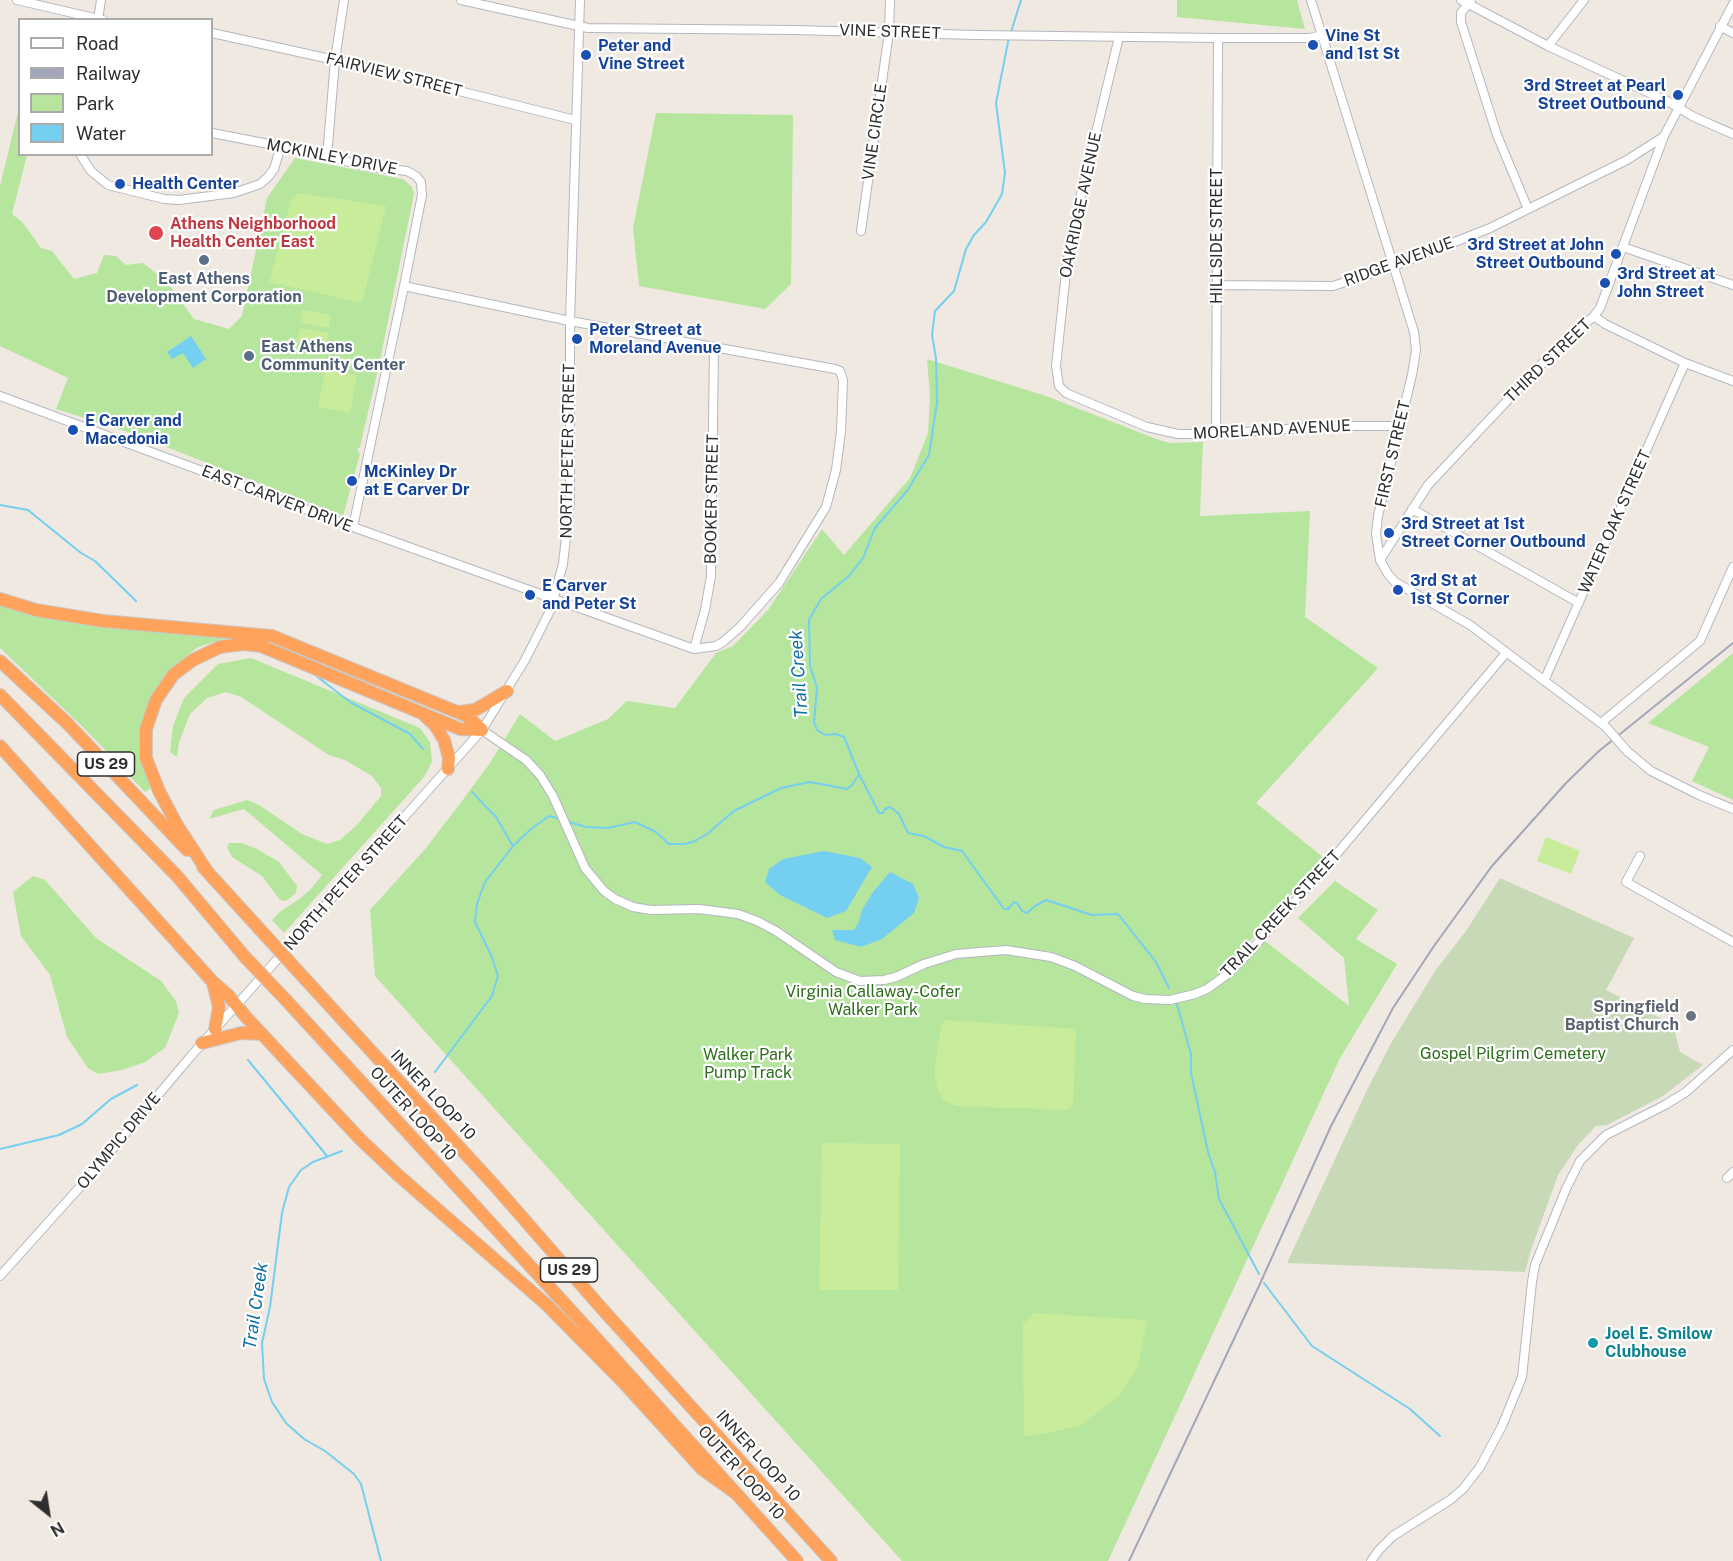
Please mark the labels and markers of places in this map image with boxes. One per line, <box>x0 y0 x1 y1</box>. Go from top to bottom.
place label: Vine St and 1st St <box>1325 26 1400 64</box>
place label: Peter and Vine Street <box>598 36 685 74</box>
marker: Vine St and 1st St <box>1306 38 1320 52</box>
marker: Peter and Vine Street <box>579 48 593 62</box>
place label: 3rd Street at Pearl Street Outbound <box>1524 76 1666 114</box>
marker: 3rd Street at Pearl Street Outbound <box>1671 88 1685 102</box>
place label: Health Center <box>132 174 239 194</box>
marker: Health Center <box>113 177 127 191</box>
place label: Athens Neighborhood Health Center East <box>170 214 336 252</box>
marker: Athens Neighborhood Health Center East <box>147 224 165 242</box>
place label: 3rd Street at John Street Outbound <box>1467 235 1604 273</box>
marker: 3rd Street at John Street Outbound <box>1609 247 1623 261</box>
marker: East Athens Development Corporation <box>197 253 211 267</box>
place label: 3rd Street at John Street <box>1617 264 1716 302</box>
place label: East Athens Development Corporation <box>106 269 302 307</box>
marker: 3rd Street at John Street <box>1598 276 1612 290</box>
place label: Peter Street at Moreland Avenue <box>589 320 722 358</box>
marker: Peter Street at Moreland Avenue <box>570 332 584 346</box>
place label: East Athens Community Center <box>261 337 405 375</box>
marker: East Athens Community Center <box>242 349 256 363</box>
place label: E Carver and Macedonia <box>85 411 182 449</box>
marker: E Carver and Macedonia <box>66 423 80 437</box>
place label: McKinley Dr at E Carver Dr <box>364 462 470 500</box>
marker: McKinley Dr at E Carver Dr <box>345 474 359 488</box>
place label: 3rd Street at 1st Street Corner Outbound <box>1401 514 1586 552</box>
marker: 3rd Street at 1st Street Corner Outbound <box>1382 526 1396 540</box>
place label: 3rd St at 1st St Corner <box>1410 571 1509 609</box>
place label: E Carver and Peter St <box>542 576 636 614</box>
marker: 3rd St at 1st St Corner <box>1391 583 1405 597</box>
marker: E Carver and Peter St <box>523 588 537 602</box>
place label: Springfield Baptist Church <box>1565 997 1679 1035</box>
marker: Springfield Baptist Church <box>1684 1009 1698 1023</box>
place label: Joel E. Smilow Clubhouse <box>1605 1324 1713 1362</box>
marker: Joel E. Smilow Clubhouse <box>1586 1336 1600 1350</box>

